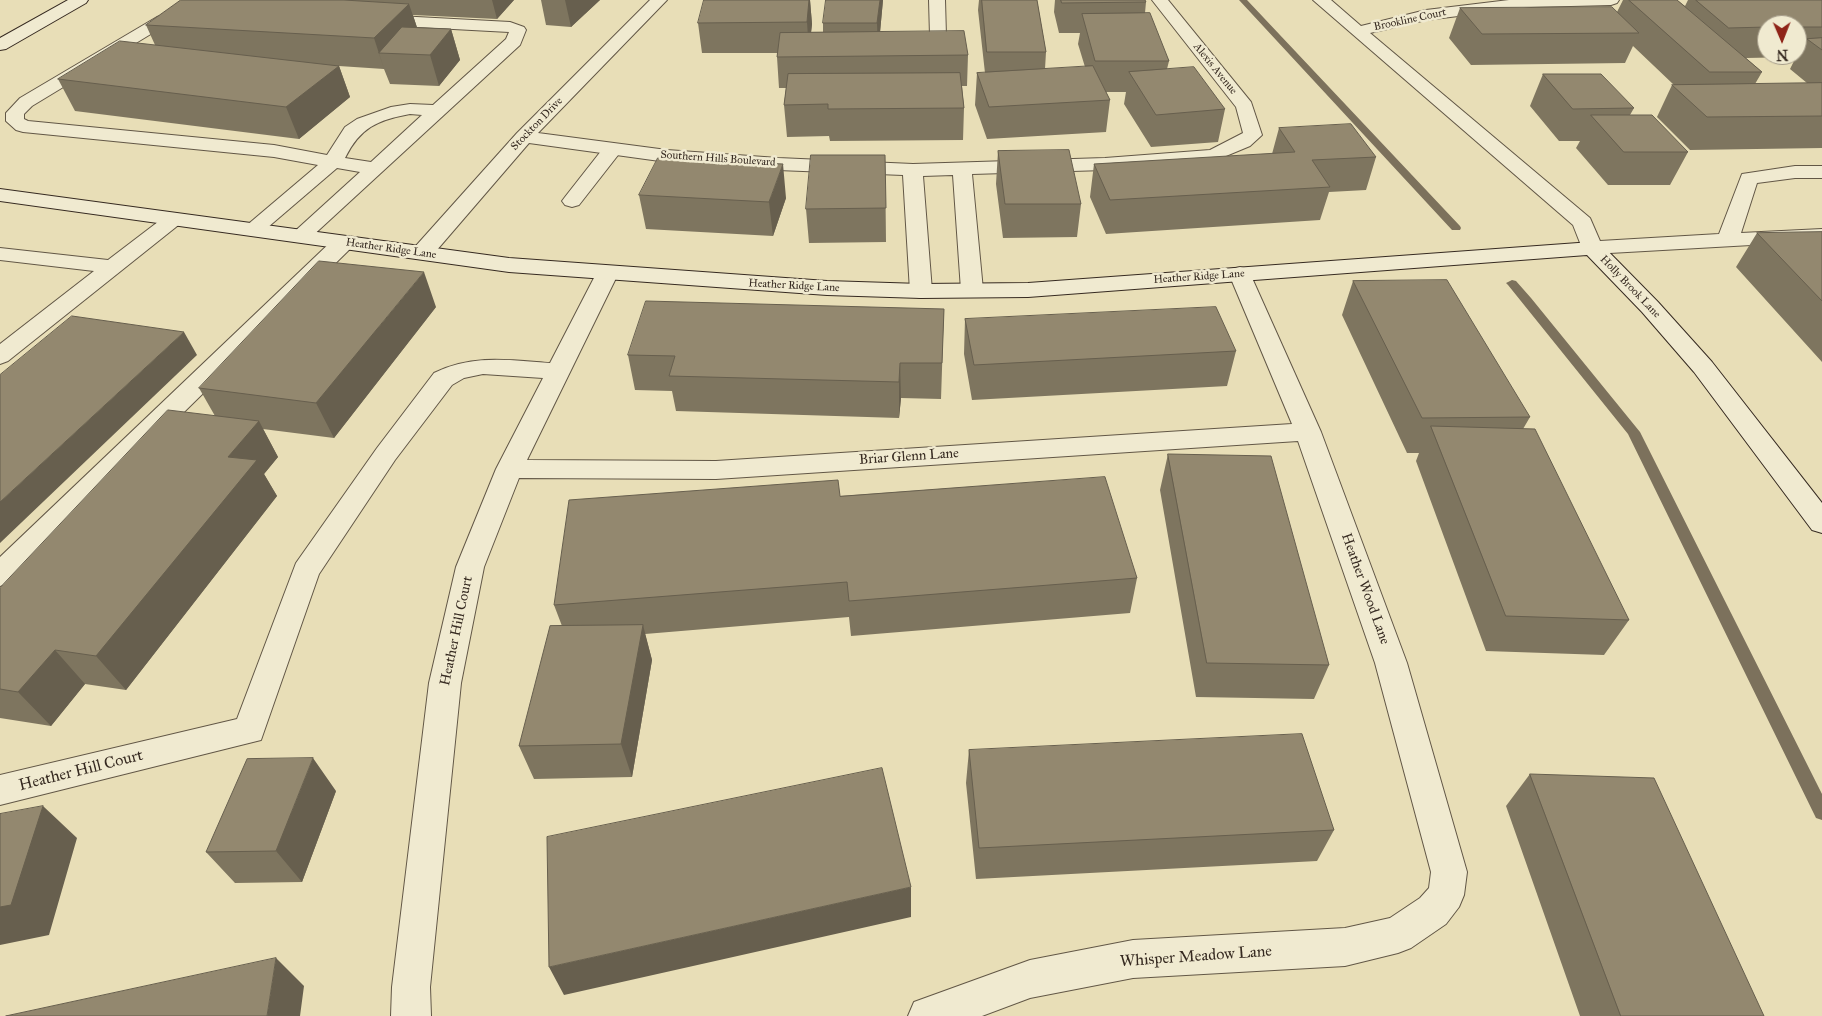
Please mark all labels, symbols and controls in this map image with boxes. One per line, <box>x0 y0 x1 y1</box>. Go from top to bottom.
street label: Brookline Court <box>1373 6 1447 34</box>
north arrow <box>1757 15 1807 65</box>
street label: Alexis Avenue <box>1190 41 1240 97</box>
text: N <box>1776 46 1788 63</box>
street label: Stockton Drive <box>508 95 566 153</box>
street label: Southern Hills Boulevard <box>660 148 776 170</box>
street label: Heather Ridge Lane <box>345 236 437 262</box>
street label: Holly Brook Lane <box>1597 253 1663 321</box>
street label: Heather Ridge Lane <box>1153 267 1245 287</box>
street label: Heather Ridge Lane <box>748 277 840 295</box>
street label: Briar Glenn Lane <box>858 445 960 469</box>
street label: Heather Wood Lane <box>1337 531 1393 647</box>
street label: Heather Hill Court <box>437 575 477 687</box>
street label: Heather Hill Court <box>17 746 145 796</box>
street label: Whisper Meadow Lane <box>1119 942 1273 972</box>

